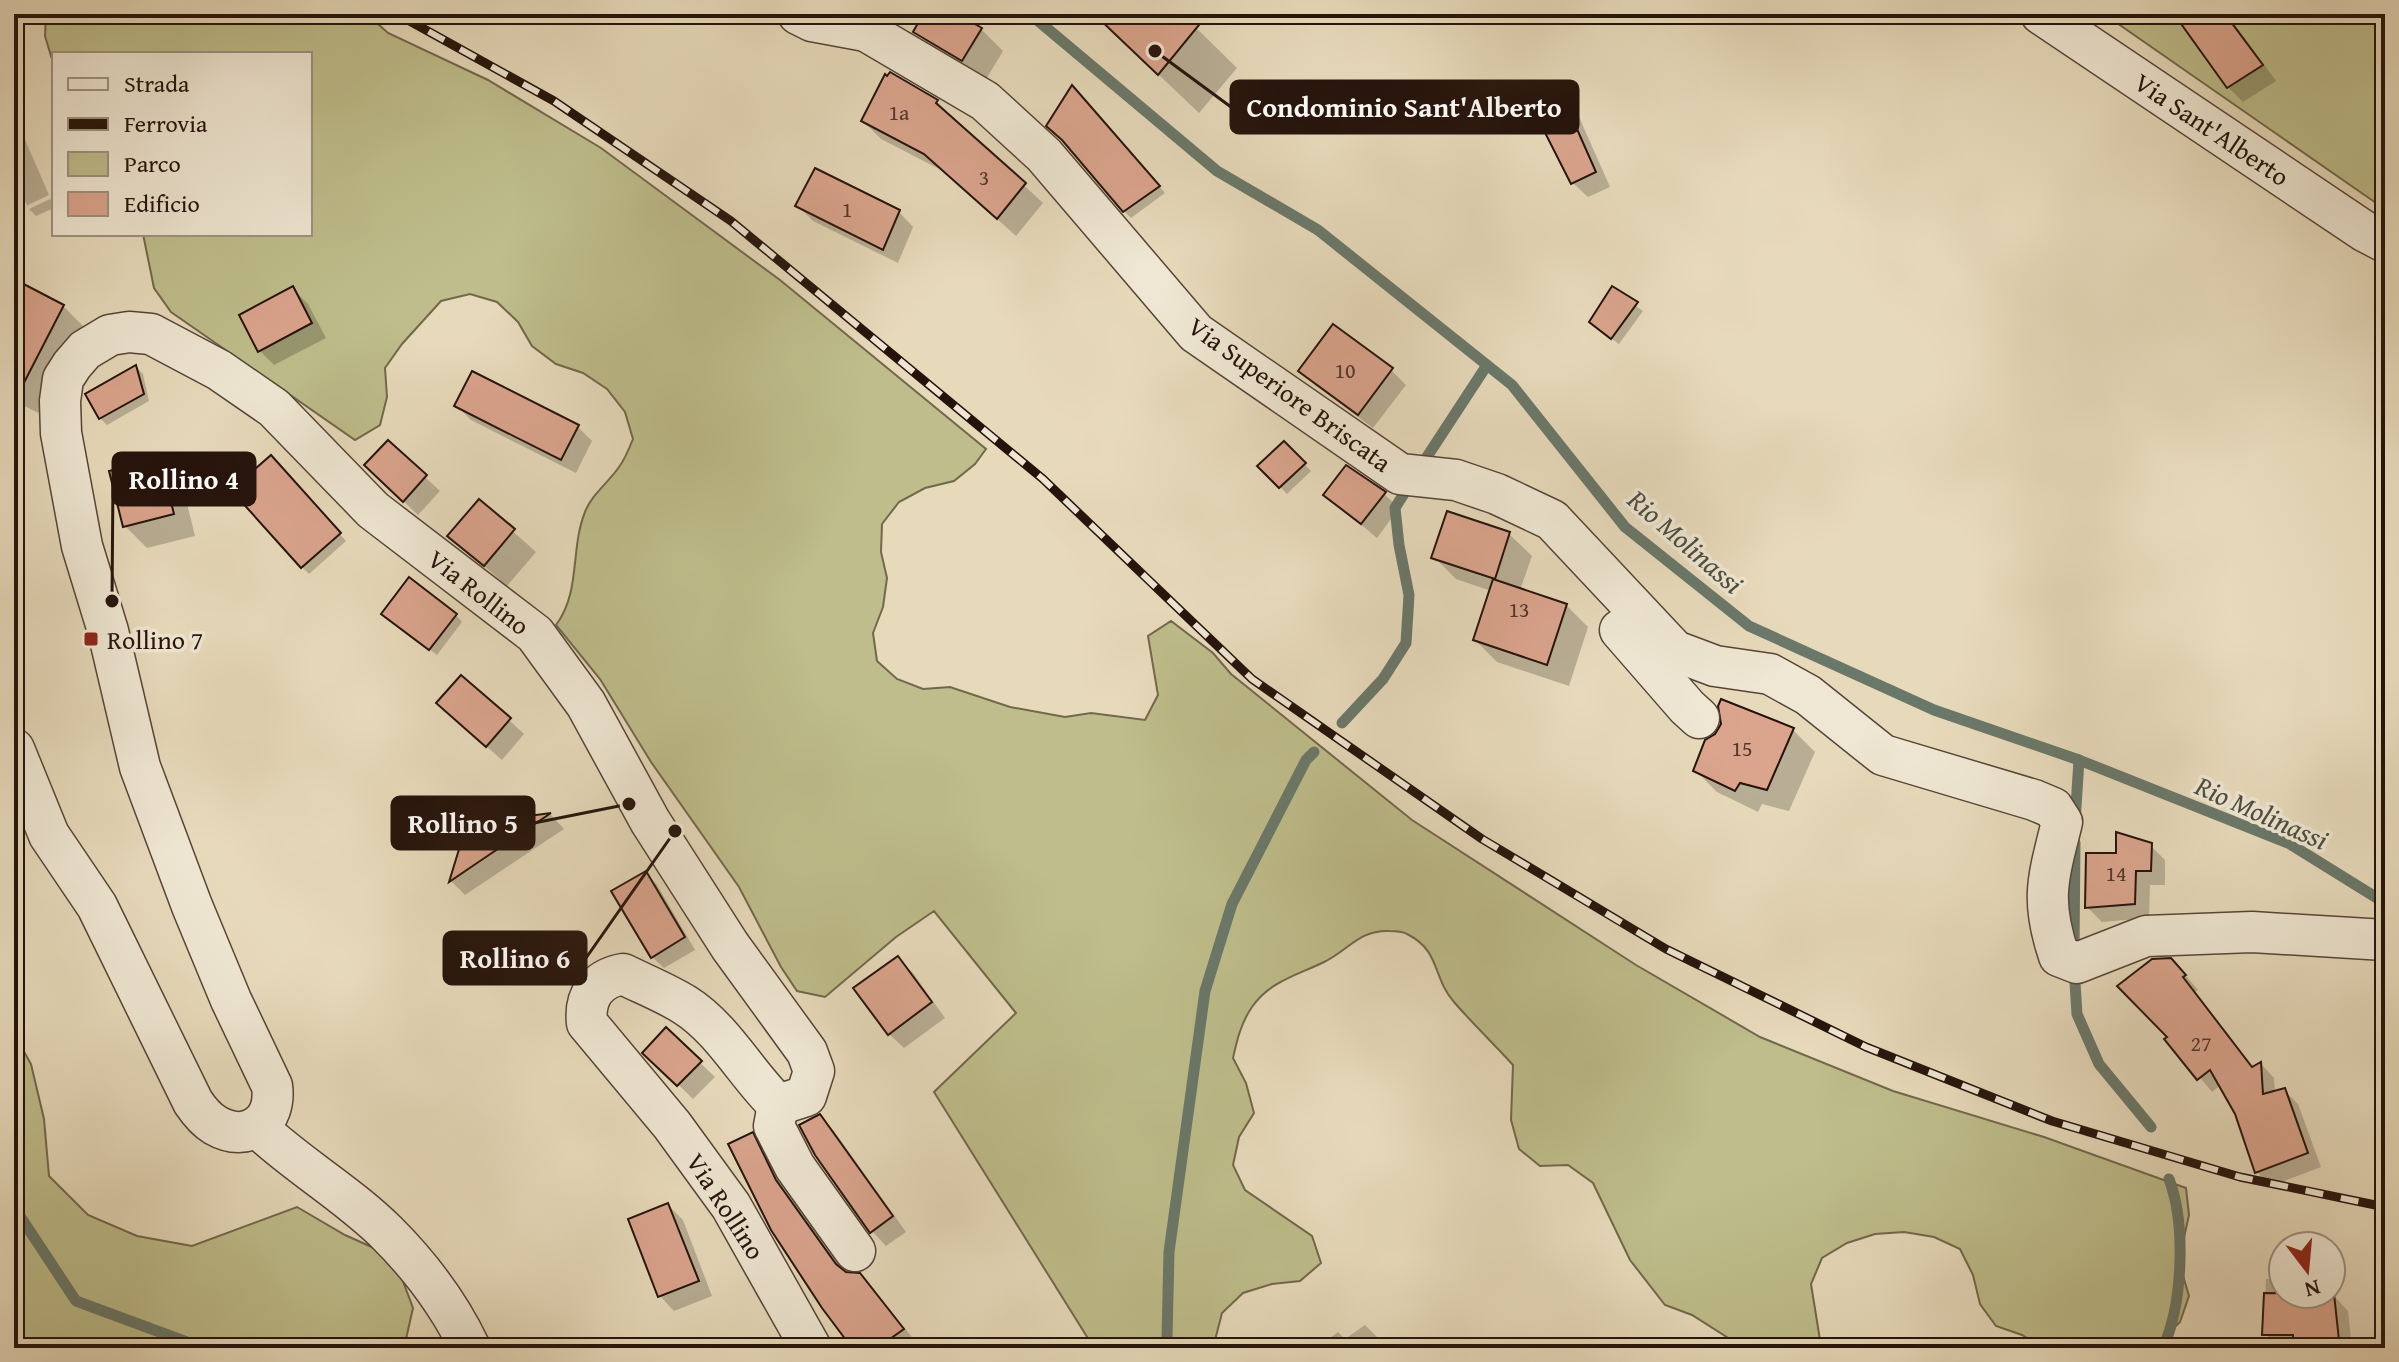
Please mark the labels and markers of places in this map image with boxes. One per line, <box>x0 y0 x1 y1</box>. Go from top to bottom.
callout: Condominio Sant'Alberto <box>1231 81 1578 133</box>
callout: Rollino 4 <box>113 453 255 505</box>
place label: Rollino 7 <box>107 620 203 659</box>
marker: Rollino 7 <box>82 630 100 648</box>
callout: Rollino 5 <box>392 797 534 849</box>
callout: Rollino 6 <box>444 932 586 984</box>

